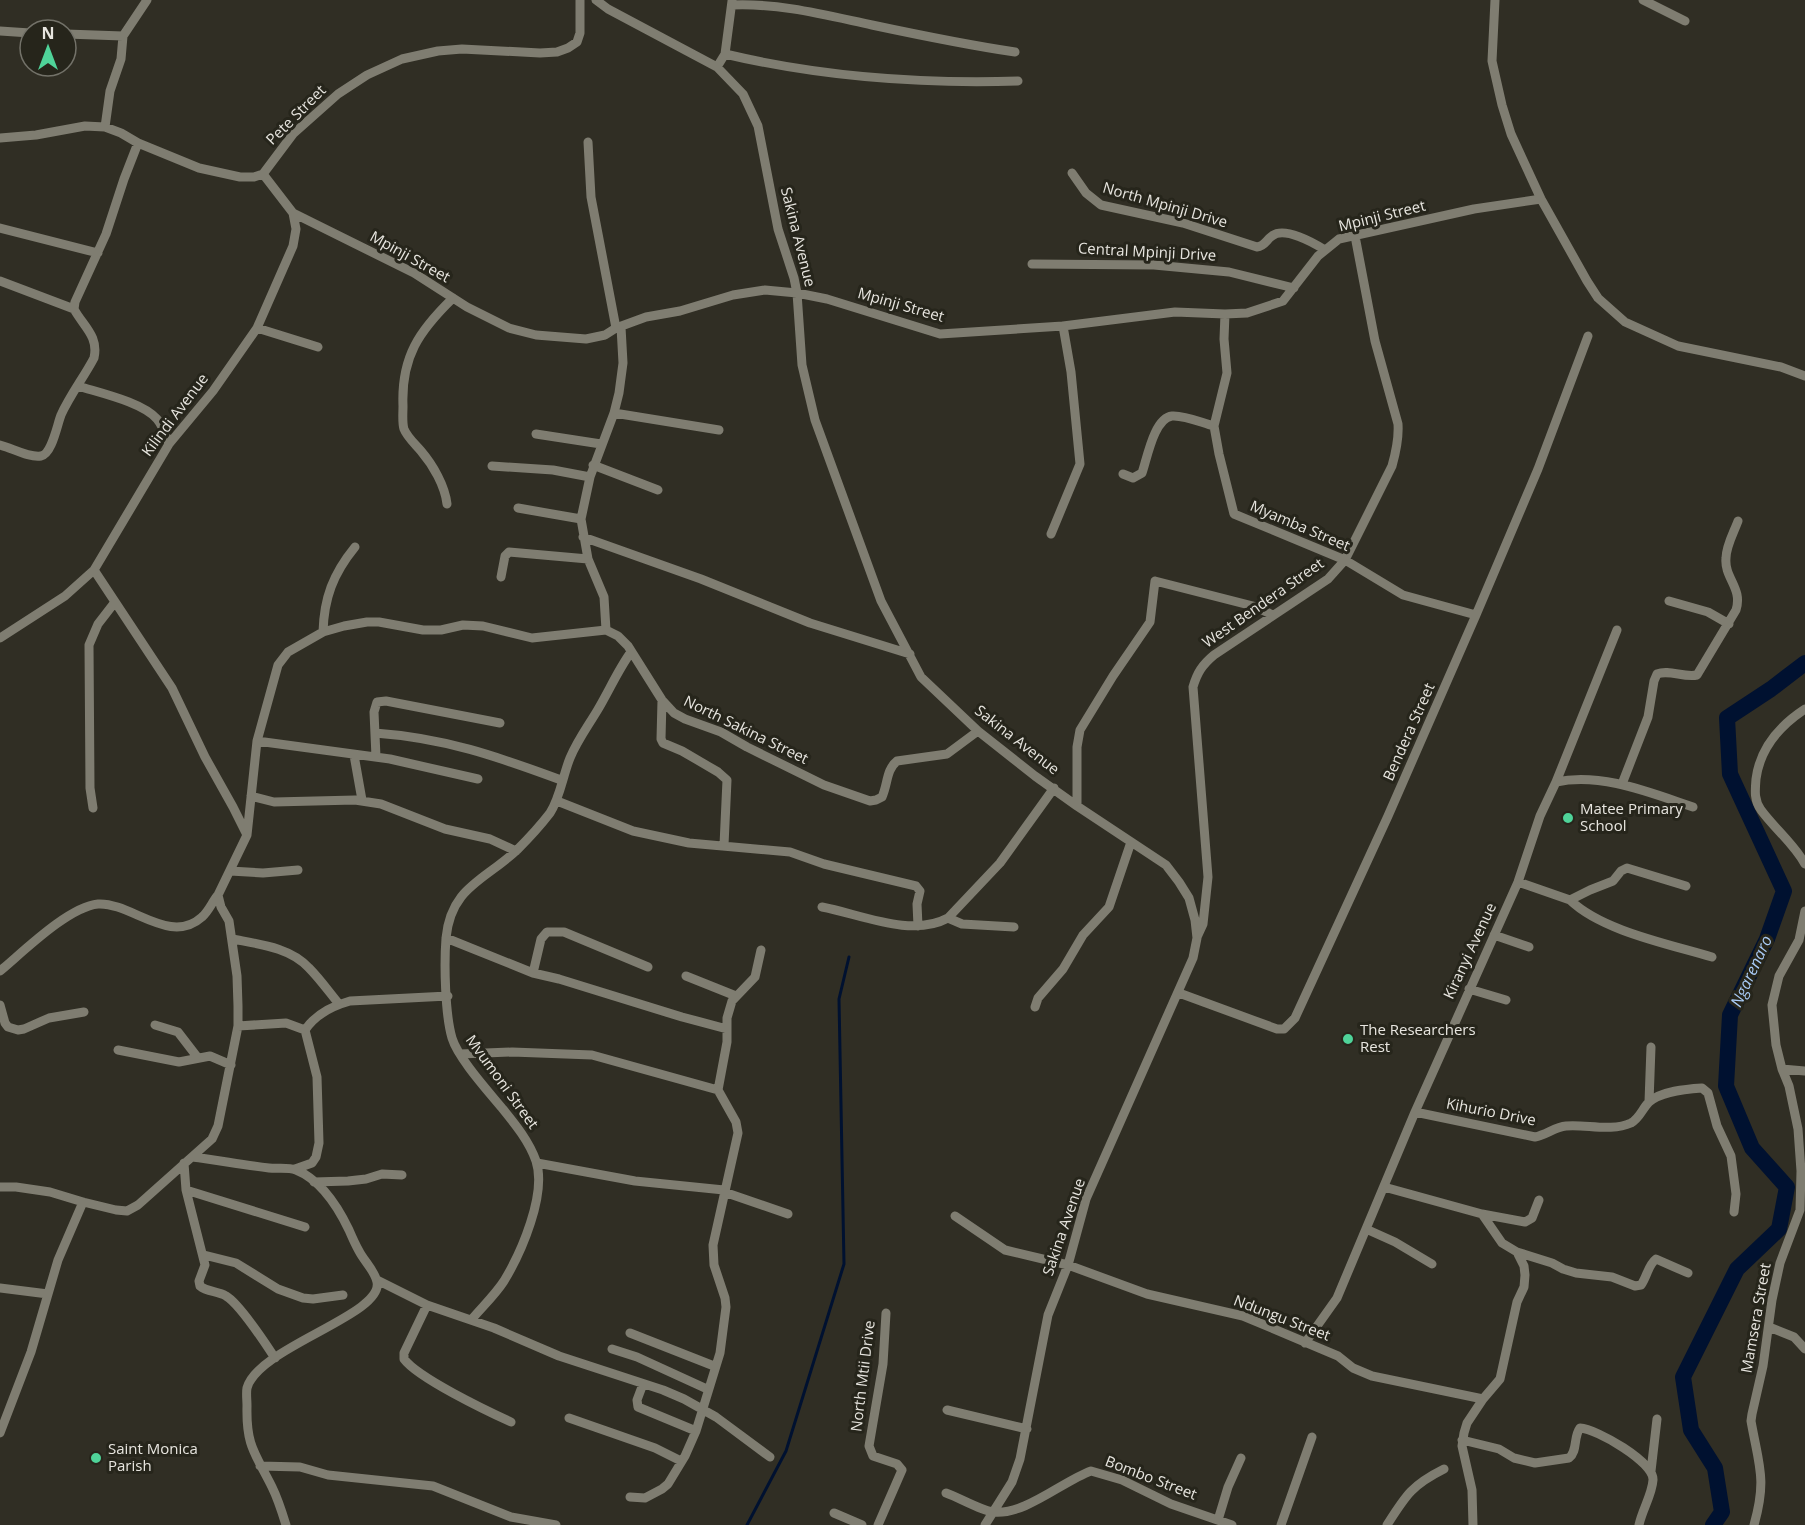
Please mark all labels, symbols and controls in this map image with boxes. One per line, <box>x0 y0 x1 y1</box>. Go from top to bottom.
north arrow <box>18 18 78 78</box>
text: N <box>41 22 55 44</box>
street label: Pete Street <box>261 80 330 149</box>
street label: North Mpinji Drive <box>1101 177 1230 231</box>
street label: Sakina Avenue <box>777 185 821 289</box>
street label: Mpinji Street <box>1336 195 1427 236</box>
street label: Mpinji Street <box>367 226 454 286</box>
street label: Central Mpinji Drive <box>1077 237 1217 265</box>
street label: Mpinji Street <box>856 282 947 326</box>
street label: Kilindi Avenue <box>136 369 212 460</box>
street label: Myamba Street <box>1247 495 1353 555</box>
street label: West Bendera Street <box>1198 553 1327 652</box>
street label: Bendera Street <box>1378 679 1439 784</box>
street label: North Sakina Street <box>681 690 812 768</box>
street label: Sakina Avenue <box>971 700 1064 778</box>
place label: Matee Primary School <box>1580 798 1683 835</box>
marker: Matee Primary School <box>1561 811 1575 825</box>
street label: Kiranyi Avenue <box>1438 899 1500 1002</box>
water label: Ngarenaro <box>1725 932 1777 1010</box>
place label: The Researchers Rest <box>1360 1019 1476 1056</box>
street label: Mvumoni Street <box>462 1030 544 1133</box>
marker: The Researchers Rest <box>1341 1032 1355 1046</box>
street label: Kihurio Drive <box>1445 1093 1538 1130</box>
street label: Sakina Avenue <box>1037 1175 1089 1278</box>
street label: Mamsera Street <box>1735 1261 1775 1374</box>
street label: Ndungu Street <box>1231 1289 1334 1345</box>
street label: North Mtii Drive <box>845 1319 879 1433</box>
place label: Saint Monica Parish <box>108 1438 198 1475</box>
street label: Bombo Street <box>1103 1450 1200 1504</box>
marker: Saint Monica Parish <box>89 1451 103 1465</box>

